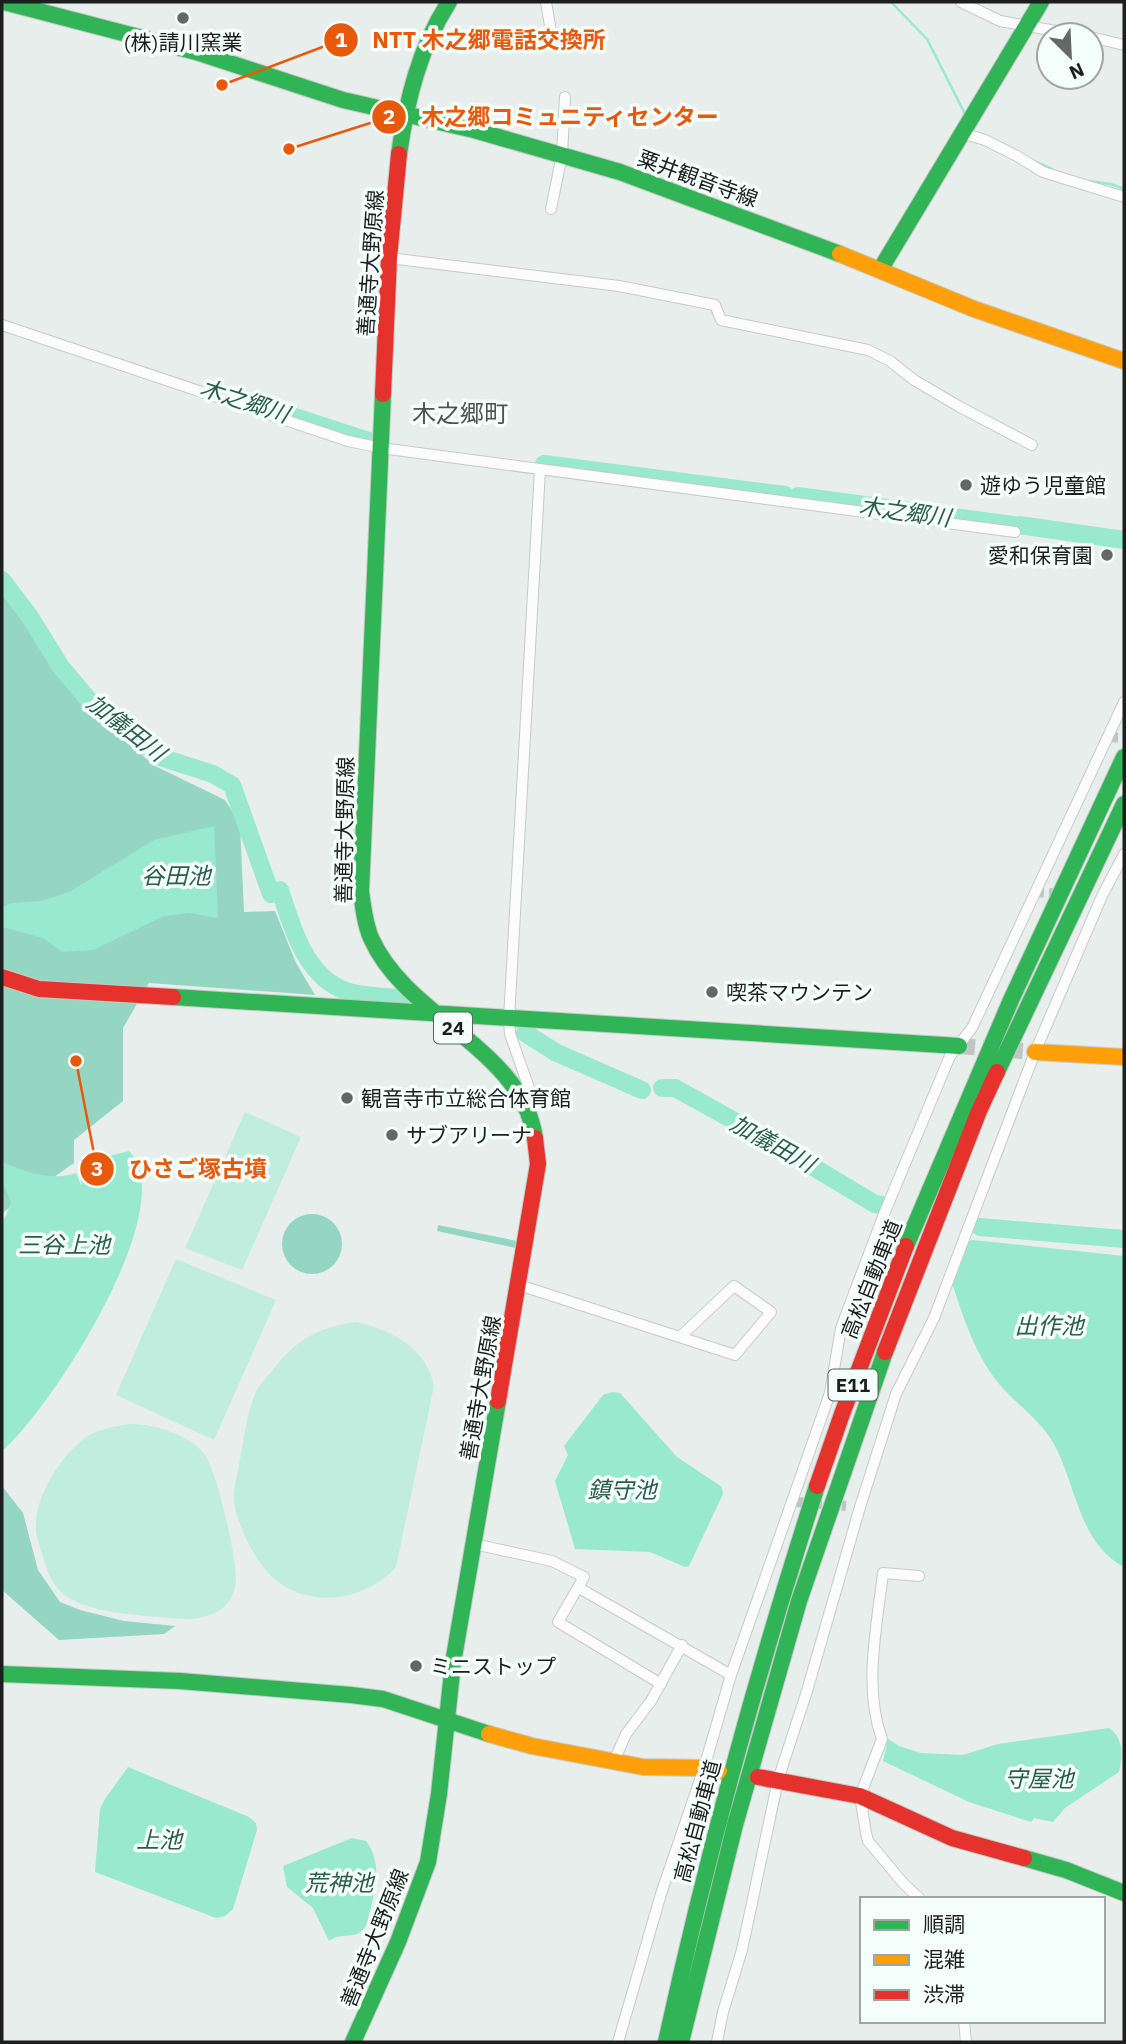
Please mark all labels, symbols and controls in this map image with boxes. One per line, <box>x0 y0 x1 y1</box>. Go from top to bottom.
marker: (株)請川窯業 <box>175 10 191 26</box>
callout: NTT 木之郷電話交換所 <box>324 18 620 62</box>
north arrow <box>1035 21 1105 91</box>
text: NTT 木之郷電話交換所 <box>372 24 606 54</box>
text: 1 <box>335 25 348 53</box>
place label: (株)請川窯業 <box>123 28 243 56</box>
text: N <box>1066 58 1088 85</box>
callout: 木之郷コミュニティセンター <box>372 95 734 139</box>
text: 木之郷コミュニティセンター <box>421 101 719 131</box>
text: 2 <box>383 102 395 130</box>
street label: 粟井観音寺線 <box>634 143 762 213</box>
street label: 善通寺大野原線 <box>351 189 389 337</box>
water label: 木之郷川 <box>197 372 296 429</box>
district label: 木之郷町 <box>412 397 508 429</box>
place label: 遊ゆう児童館 <box>980 471 1106 499</box>
marker: 遊ゆう児童館 <box>958 477 974 493</box>
water label: 木之郷川 <box>857 490 956 533</box>
place label: 愛和保育園 <box>988 541 1093 569</box>
marker: 愛和保育園 <box>1099 547 1115 563</box>
water label: 加儀田川 <box>82 687 175 769</box>
street label: 善通寺大野原線 <box>329 756 359 904</box>
water label: 谷田池 <box>142 860 213 890</box>
place label: 喫茶マウンテン <box>726 978 873 1006</box>
marker: 喫茶マウンテン <box>704 984 720 1000</box>
road number: 24 <box>434 1012 472 1044</box>
place label: 観音寺市立総合体育館 <box>361 1084 571 1112</box>
marker: 観音寺市立総合体育館 <box>339 1090 355 1106</box>
water label: 加儀田川 <box>725 1108 823 1180</box>
place label: サブアリーナ <box>406 1121 532 1149</box>
marker: サブアリーナ <box>384 1127 400 1143</box>
callout: ひさご塚古墳 <box>80 1147 281 1191</box>
text: ひさご塚古墳 <box>129 1153 267 1183</box>
text: 3 <box>91 1154 103 1182</box>
street label: 高松自動車道 <box>834 1215 908 1343</box>
water label: 三谷上池 <box>18 1229 112 1259</box>
water label: 出作池 <box>1015 1310 1086 1340</box>
street label: 善通寺大野原線 <box>453 1313 507 1463</box>
road number: E11 <box>828 1370 878 1400</box>
water label: 鎮守池 <box>588 1474 659 1504</box>
place label: ミニストップ <box>430 1652 556 1680</box>
marker: ミニストップ <box>408 1658 424 1674</box>
street label: 高松自動車道 <box>667 1757 727 1885</box>
water label: 守屋池 <box>1005 1763 1076 1793</box>
water label: 上池 <box>136 1824 184 1854</box>
street label: 善通寺大野原線 <box>333 1865 415 2011</box>
water label: 荒神池 <box>305 1867 376 1897</box>
legend <box>860 1897 1105 2023</box>
text: 順調 <box>923 1910 965 1938</box>
text: 混雑 <box>923 1945 965 1973</box>
text: 渋滞 <box>923 1980 965 2008</box>

